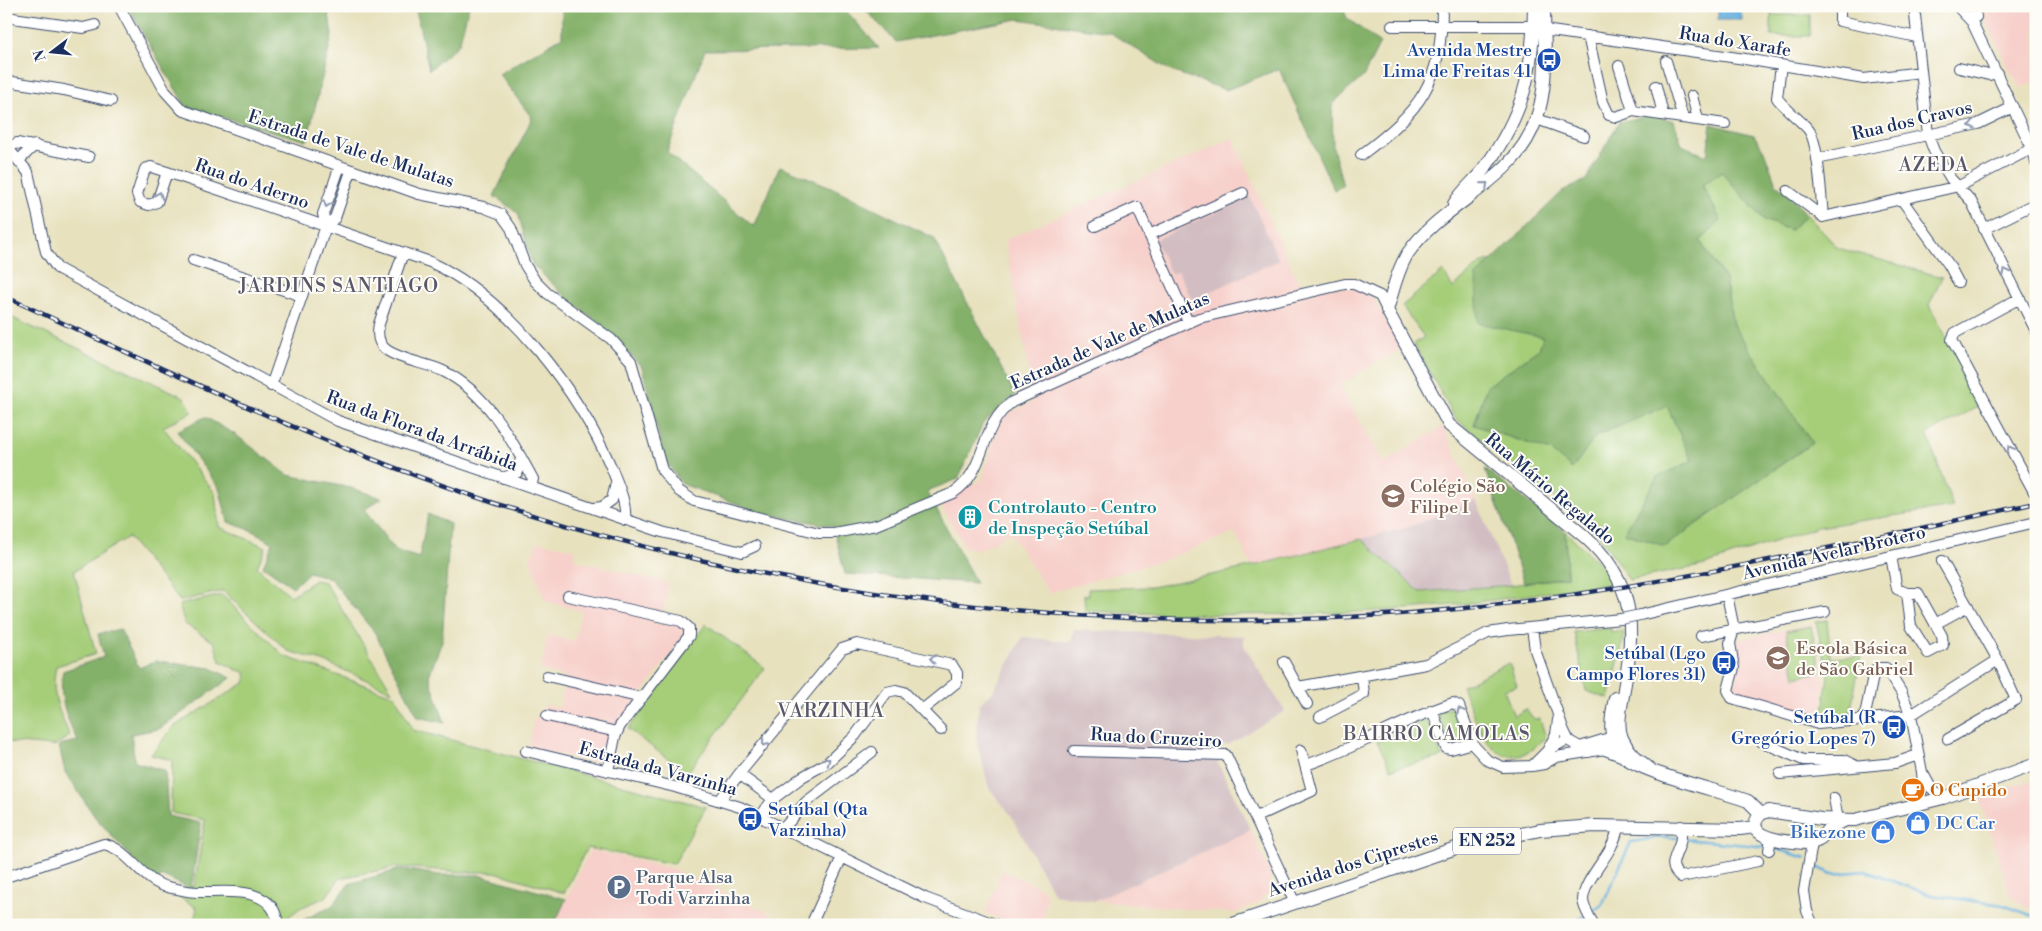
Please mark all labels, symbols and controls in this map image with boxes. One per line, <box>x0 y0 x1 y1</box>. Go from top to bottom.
street label: Rua do Xarafe <box>1677 22 1793 62</box>
north arrow <box>28 28 78 78</box>
place label: Avenida Mestre Lima de Freitas 41 <box>1383 39 1532 83</box>
bus stop icon: Avenida Mestre Lima de Freitas 41 <box>1536 47 1562 73</box>
text: N <box>30 48 51 63</box>
street label: Rua dos Cravos <box>1849 96 1975 146</box>
street label: Estrada de Vale de Mulatas <box>245 105 457 193</box>
one-way arrow <box>1967 119 1976 130</box>
district label: AZEDA <box>1898 153 1969 177</box>
street label: Rua do Aderno <box>192 154 312 214</box>
one-way arrow <box>1480 181 1489 190</box>
one-way arrow <box>152 191 163 200</box>
one-way arrow <box>323 199 333 207</box>
one-way arrow <box>2002 268 2012 277</box>
district label: JARDINS SANTIAGO <box>238 274 439 298</box>
street label: Estrada de Vale de Mulatas <box>1007 287 1213 395</box>
street label: Rua da Flora da Arrábida <box>323 386 522 477</box>
street label: Rua Mário Regalado <box>1480 428 1620 550</box>
one-way arrow <box>2006 445 2016 454</box>
place label: Colégio São Filipe I <box>1410 475 1506 519</box>
school or university icon: Colégio São Filipe I <box>1380 483 1406 509</box>
place label: Controlauto - Centro de Inspeção Setúbal <box>988 496 1157 540</box>
building icon: Controlauto - Centro de Inspeção Setúbal <box>957 504 983 530</box>
street label: Avenida Avelar Brotero <box>1739 521 1928 585</box>
place label: Escola Básica de São Gabriel <box>1796 637 1914 681</box>
place label: Setúbal (Lgo Campo Flores 31) <box>1566 642 1706 686</box>
school or university icon: Escola Básica de São Gabriel <box>1765 645 1791 671</box>
bus stop icon: Setúbal (Lgo Campo Flores 31) <box>1711 650 1737 676</box>
one-way arrow <box>928 655 937 665</box>
district label: VARZINHA <box>776 699 885 723</box>
place label: Setúbal (R Gregório Lopes 7) <box>1731 706 1877 750</box>
one-way arrow <box>1456 707 1466 716</box>
bus stop icon: Setúbal (R Gregório Lopes 7) <box>1881 714 1907 740</box>
district label: BAIRRO CAMOLAS <box>1342 722 1531 746</box>
street label: Rua do Cruzeiro <box>1090 723 1222 753</box>
street label: Estrada da Varzinha <box>576 737 741 801</box>
one-way arrow <box>762 737 771 746</box>
one-way arrow <box>821 758 831 767</box>
cafe icon: O Cupido <box>1900 777 1926 803</box>
place label: O Cupido <box>1930 779 2007 802</box>
place label: Setúbal (Qta Varzinha) <box>767 798 869 842</box>
bus stop icon: Setúbal (Qta Varzinha) <box>737 806 763 832</box>
shop icon: DC Car <box>1905 810 1931 836</box>
place label: DC Car <box>1936 812 1996 835</box>
shop icon: Bikezone <box>1870 819 1896 845</box>
place label: Bikezone <box>1789 821 1866 844</box>
street label: Avenida dos Ciprestes <box>1264 826 1441 903</box>
road number: EN 252 <box>1453 828 1521 854</box>
place label: Parque Alsa Todi Varzinha <box>636 866 751 910</box>
parking icon: Parque Alsa Todi Varzinha <box>606 874 632 900</box>

